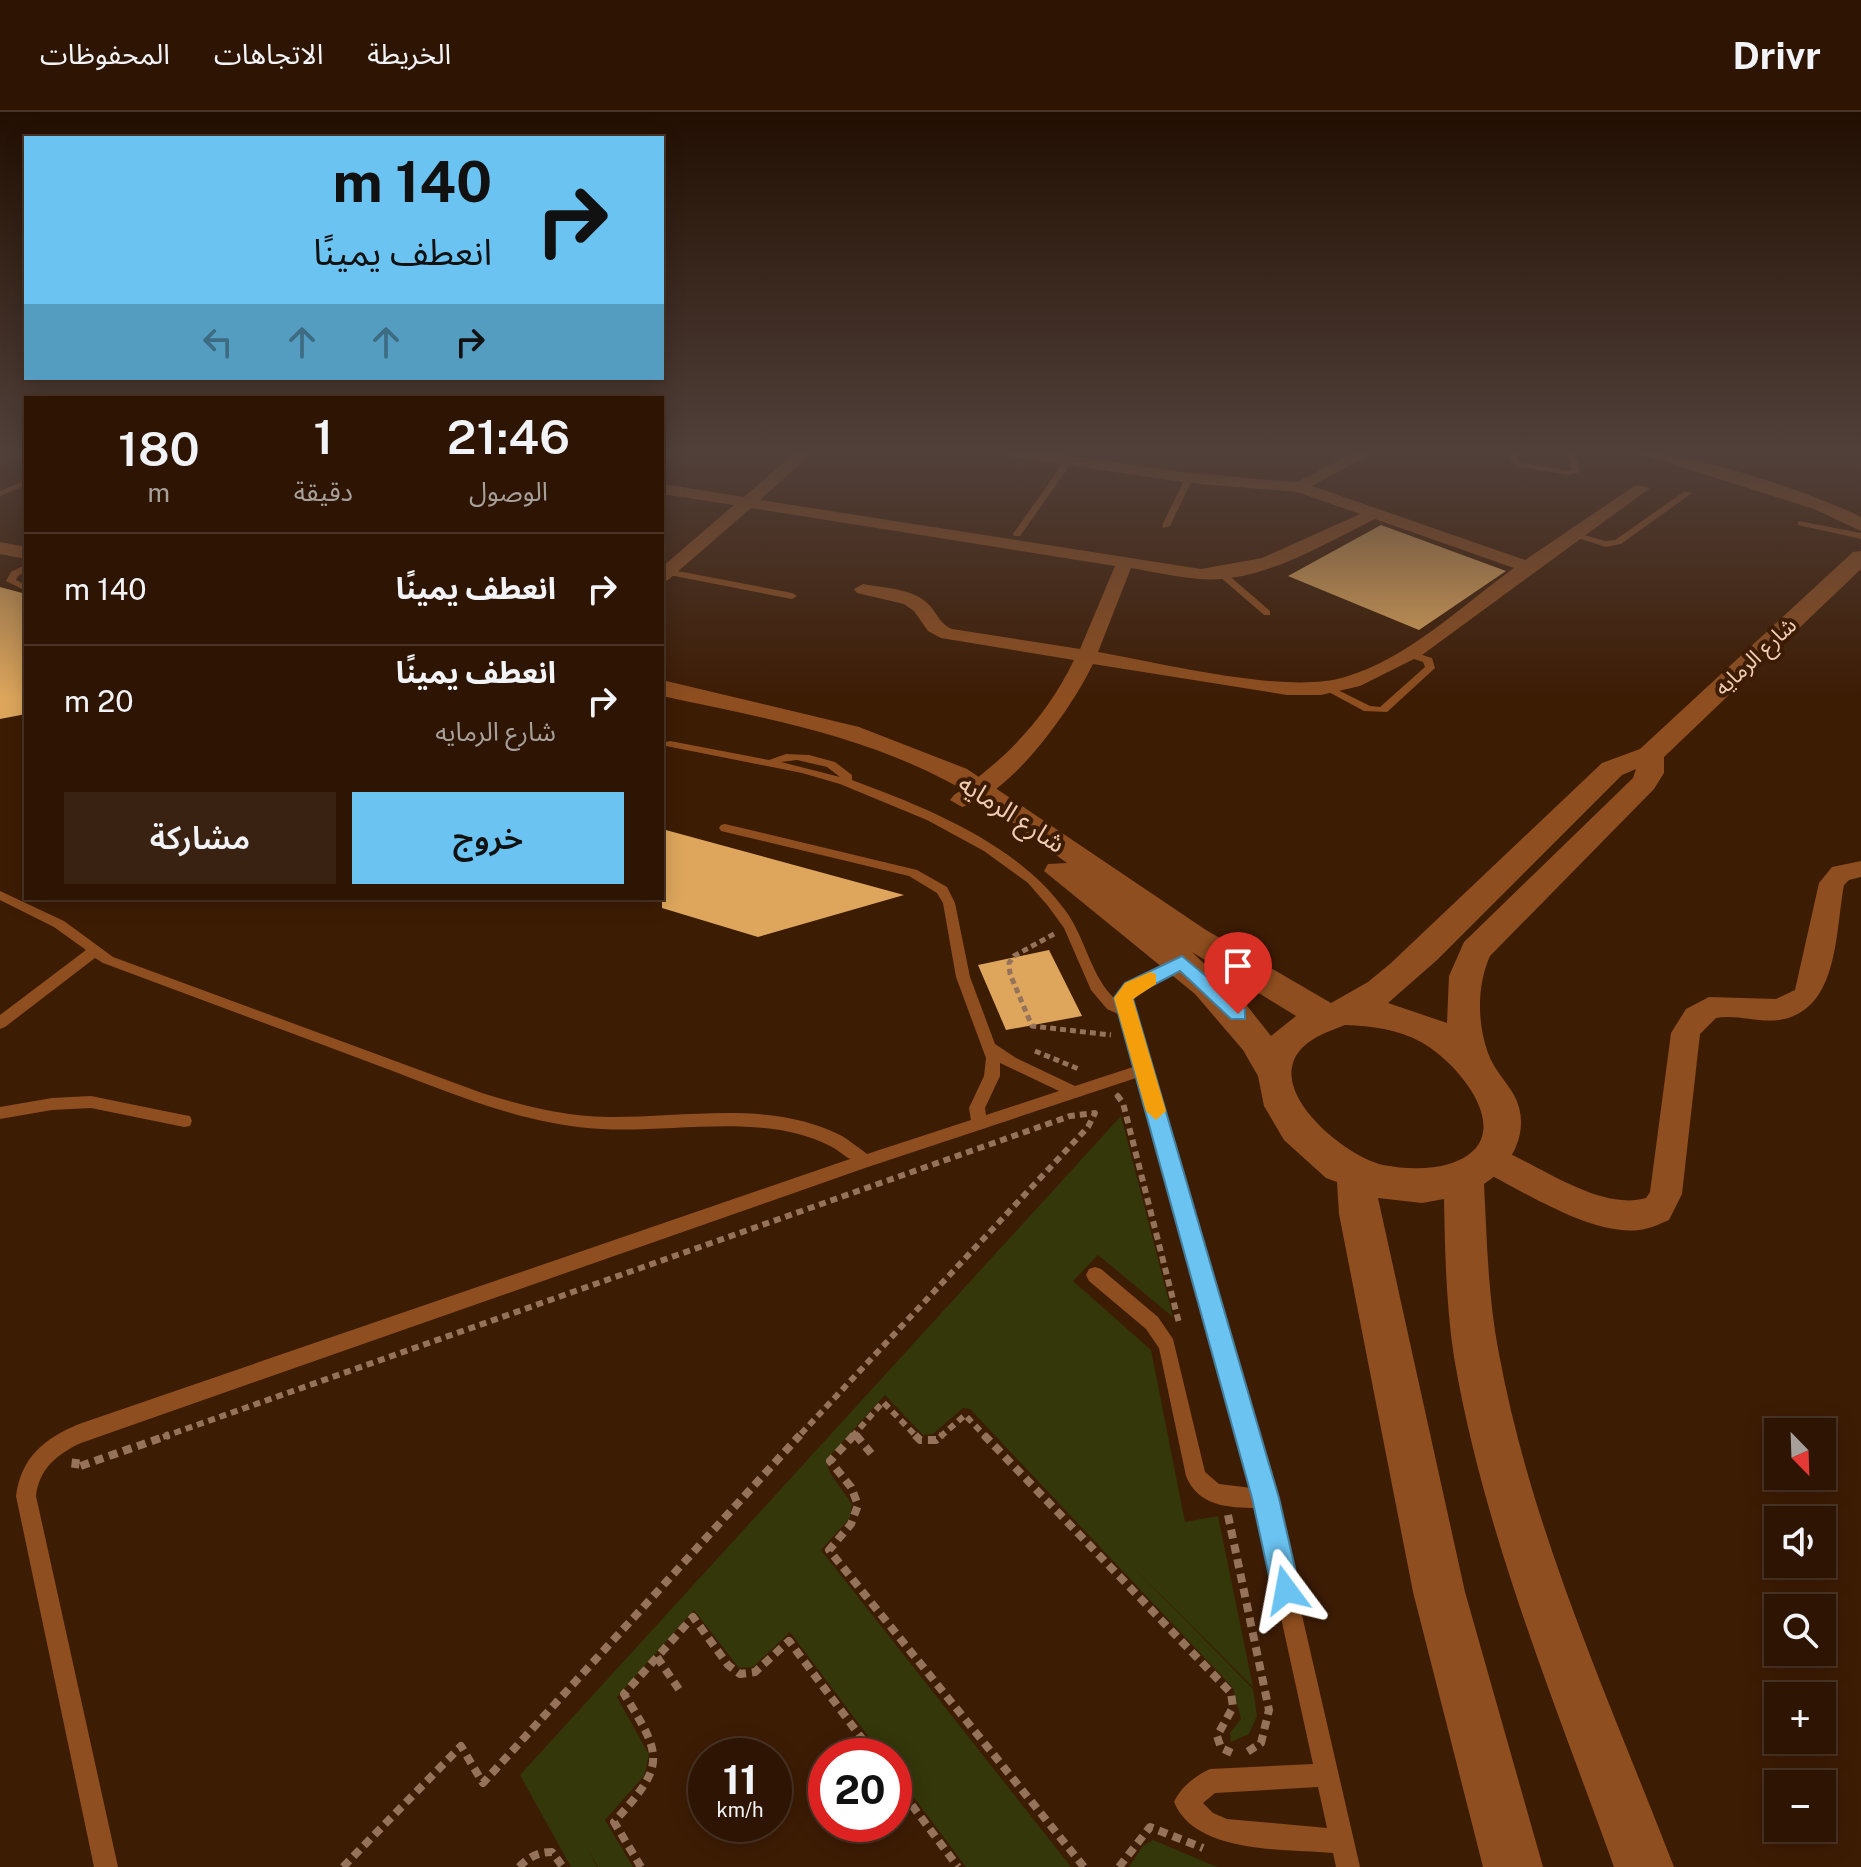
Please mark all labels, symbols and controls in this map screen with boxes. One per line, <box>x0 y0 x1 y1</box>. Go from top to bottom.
text: Drivr <box>1732 33 1821 78</box>
text: المحفوظات <box>40 37 170 70</box>
text: الاتجاهات <box>214 37 323 70</box>
text: الخريطة <box>367 37 451 70</box>
text: 140 m <box>332 149 492 215</box>
icon: right <box>520 168 624 272</box>
text: انعطف يمينًا <box>313 231 492 273</box>
icon: left <box>196 320 240 364</box>
icon: ahead <box>280 320 324 364</box>
icon: ahead <box>364 320 408 364</box>
icon: right <box>448 320 492 364</box>
text: 1 <box>313 408 333 465</box>
text: 21:46 <box>447 408 570 465</box>
text: 180 <box>118 420 200 477</box>
text: دقيقة <box>294 476 353 507</box>
text: الوصول <box>469 476 548 507</box>
text: m <box>148 477 170 508</box>
icon: right <box>580 567 624 611</box>
text: انعطف يمينًا <box>396 570 556 606</box>
text: 140 m <box>64 571 147 607</box>
street label: شارع الرمايه <box>1709 612 1804 703</box>
text: انعطف يمينًا <box>396 654 556 690</box>
icon: right <box>580 679 624 723</box>
text: 20 m <box>64 683 134 719</box>
text: شارع الرمايه <box>435 716 556 747</box>
street label: شارع الرمايه <box>951 767 1071 862</box>
button: مشاركة <box>64 792 336 884</box>
button: خروج <box>352 792 624 884</box>
pin <box>1204 932 1272 1014</box>
icon: arrive <box>1216 944 1260 988</box>
north arrow <box>1764 1418 1836 1490</box>
map controls <box>1764 1418 1836 1842</box>
button: sound <box>1764 1506 1836 1578</box>
position arrow <box>1244 1548 1328 1632</box>
button: search <box>1764 1594 1836 1666</box>
button: + <box>1764 1682 1836 1754</box>
speed limit sign: 20 <box>808 1738 912 1842</box>
text: 11 <box>723 1756 757 1803</box>
button: − <box>1764 1770 1836 1842</box>
text: km/h <box>716 1798 764 1822</box>

